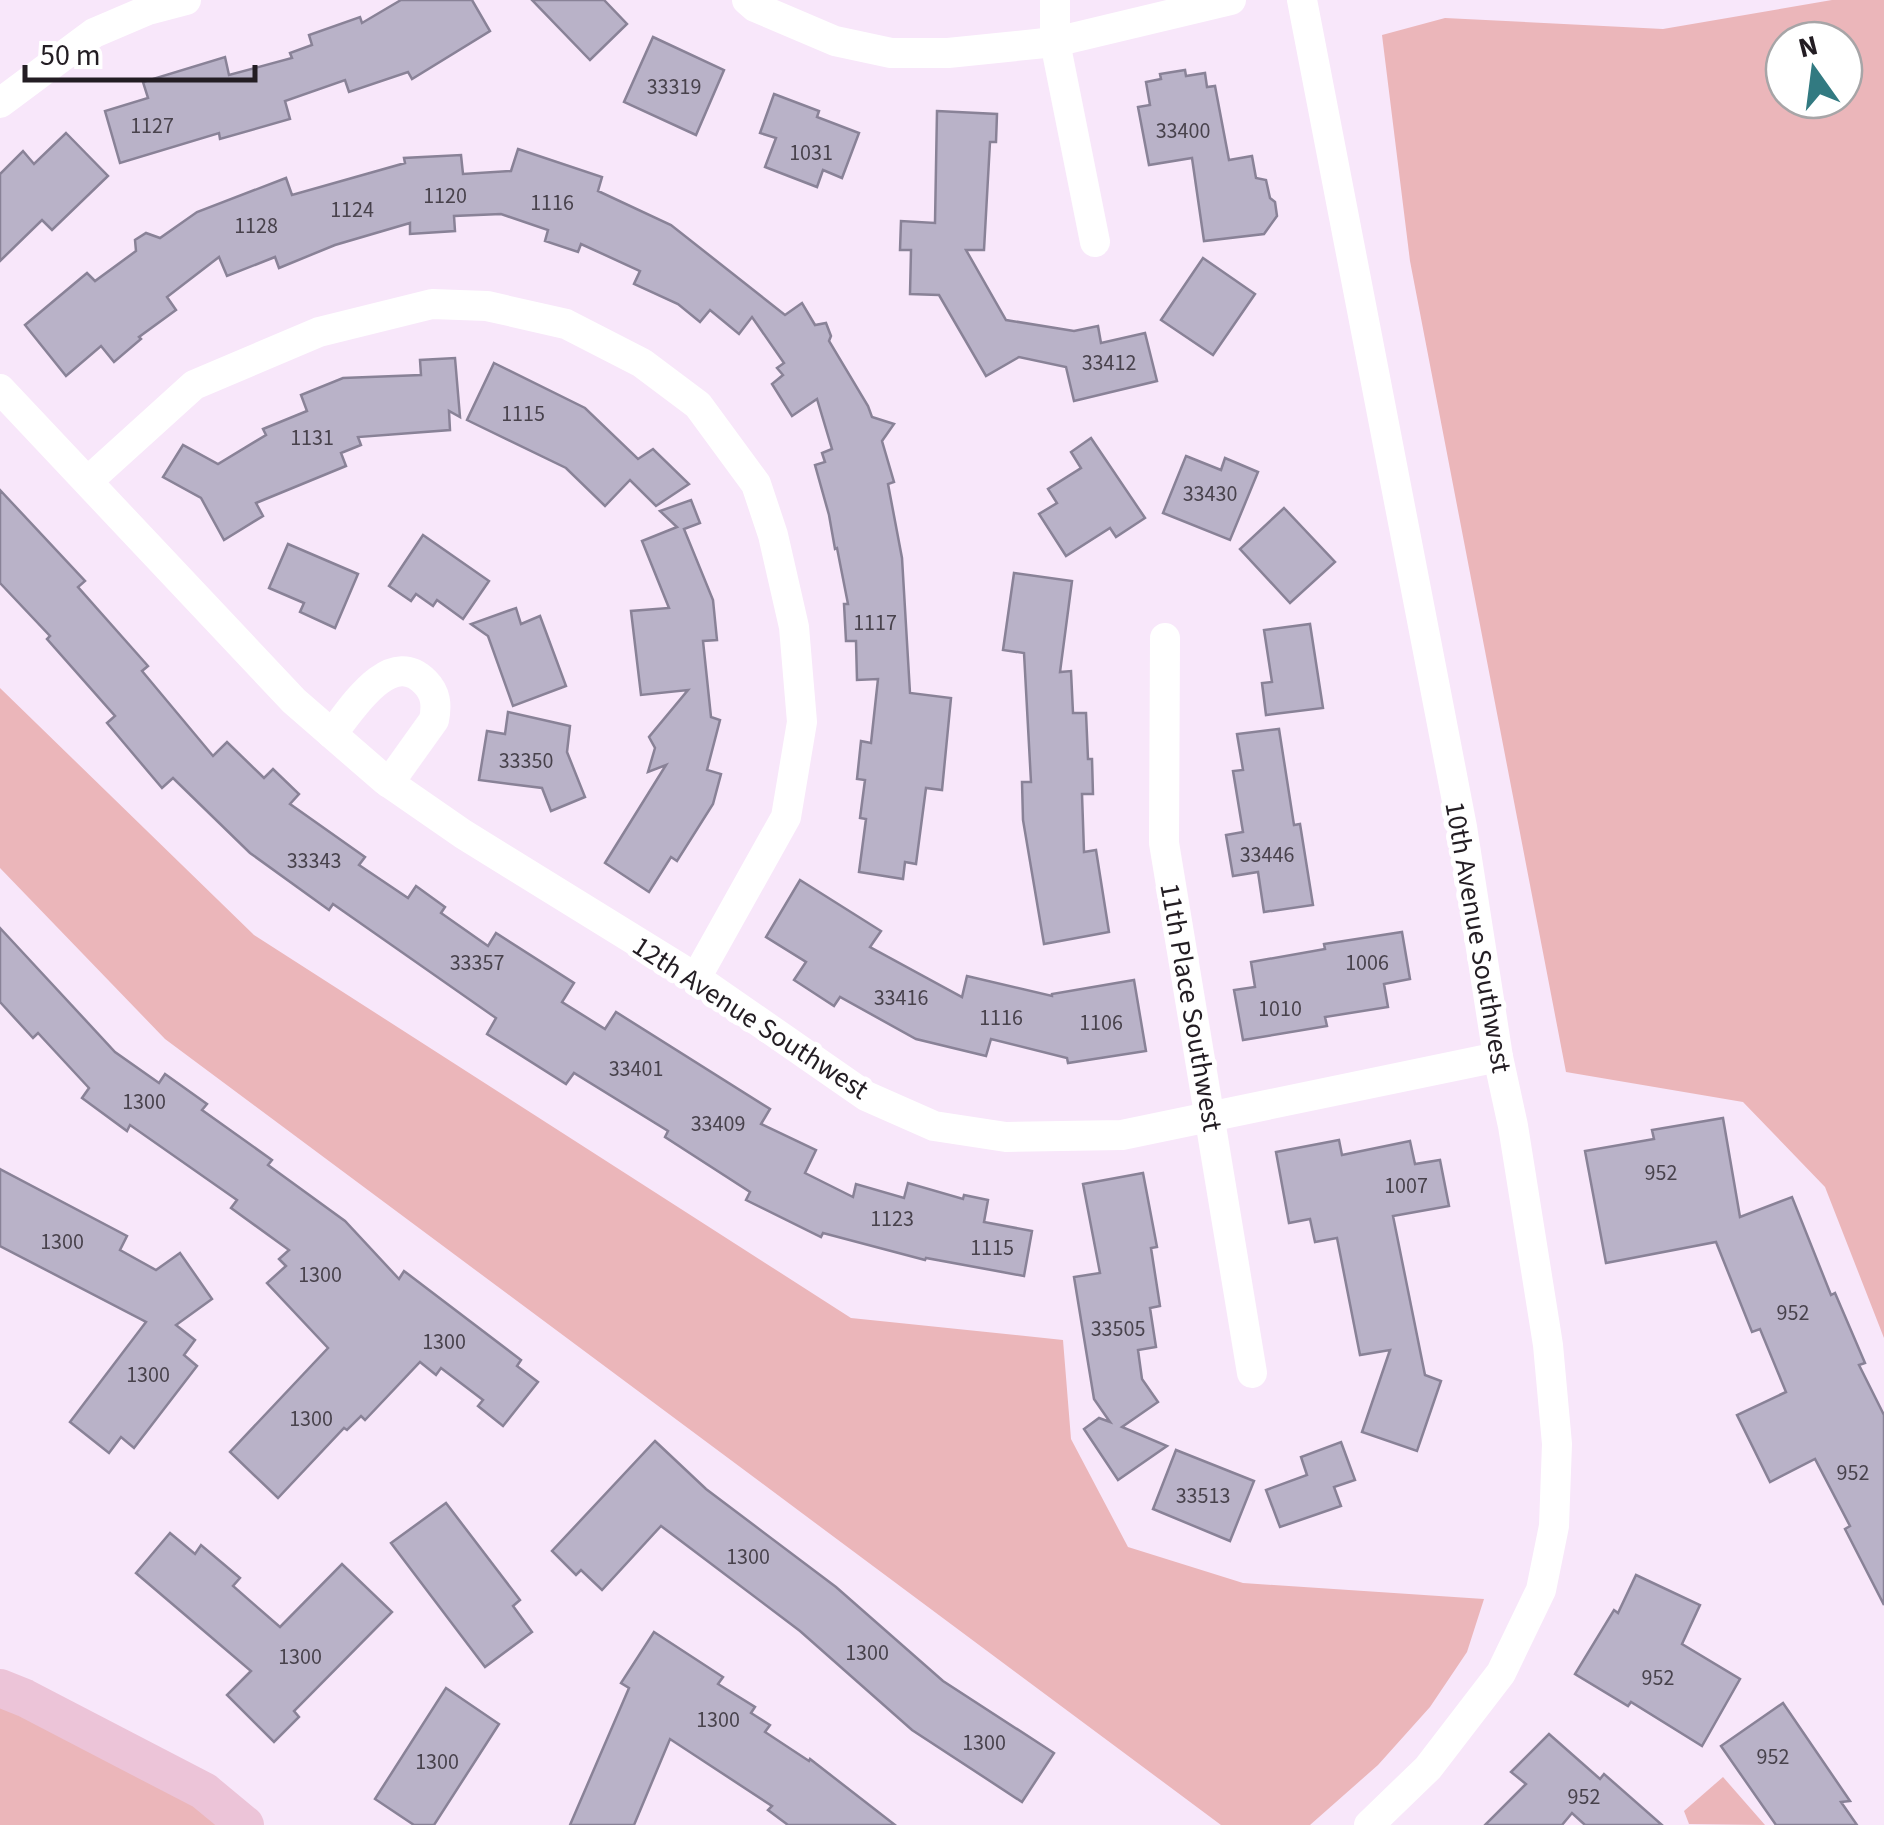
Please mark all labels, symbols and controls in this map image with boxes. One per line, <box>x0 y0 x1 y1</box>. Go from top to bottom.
scale bar <box>25 20 255 82</box>
north arrow <box>1764 20 1864 120</box>
text: N <box>1794 25 1822 68</box>
text: 50 m <box>40 34 101 77</box>
house number: 33319 <box>647 71 701 103</box>
house number: 1127 <box>130 110 174 142</box>
house number: 33400 <box>1156 115 1210 147</box>
house number: 1031 <box>789 137 833 169</box>
house number: 1120 <box>423 180 467 212</box>
house number: 1116 <box>530 187 574 219</box>
house number: 1124 <box>330 194 374 226</box>
house number: 1128 <box>234 210 278 242</box>
house number: 33412 <box>1082 347 1136 379</box>
house number: 1115 <box>501 398 545 430</box>
house number: 1131 <box>290 422 334 454</box>
house number: 33430 <box>1183 478 1237 510</box>
house number: 1117 <box>853 607 897 639</box>
house number: 33350 <box>499 745 553 777</box>
street label: 10th Avenue Southwest <box>1434 798 1522 1076</box>
house number: 33446 <box>1240 839 1294 871</box>
house number: 33343 <box>287 845 341 877</box>
street label: 11th Place Southwest <box>1149 880 1233 1135</box>
street label: 12th Avenue Southwest <box>624 926 877 1110</box>
house number: 33357 <box>450 947 504 979</box>
house number: 1006 <box>1345 947 1389 979</box>
house number: 33416 <box>874 982 928 1014</box>
house number: 1010 <box>1258 993 1302 1025</box>
house number: 1116 <box>979 1002 1023 1034</box>
house number: 1106 <box>1079 1007 1123 1039</box>
house number: 33401 <box>609 1053 663 1085</box>
house number: 1300 <box>122 1086 166 1118</box>
house number: 33409 <box>691 1108 745 1140</box>
house number: 952 <box>1645 1157 1677 1189</box>
house number: 1007 <box>1384 1170 1428 1202</box>
house number: 1123 <box>870 1203 914 1235</box>
house number: 1300 <box>40 1226 84 1258</box>
house number: 1115 <box>970 1232 1014 1264</box>
house number: 1300 <box>298 1259 342 1291</box>
house number: 952 <box>1777 1297 1809 1329</box>
house number: 33505 <box>1091 1313 1145 1345</box>
house number: 1300 <box>422 1326 466 1358</box>
house number: 1300 <box>126 1359 170 1391</box>
house number: 1300 <box>289 1403 333 1435</box>
house number: 952 <box>1837 1457 1869 1489</box>
house number: 33513 <box>1176 1480 1230 1512</box>
house number: 1300 <box>726 1541 770 1573</box>
house number: 1300 <box>845 1637 889 1669</box>
house number: 1300 <box>278 1641 322 1673</box>
house number: 952 <box>1642 1662 1674 1694</box>
house number: 1300 <box>696 1704 740 1736</box>
house number: 1300 <box>962 1727 1006 1759</box>
house number: 952 <box>1757 1741 1789 1773</box>
house number: 1300 <box>415 1746 459 1778</box>
house number: 952 <box>1568 1781 1600 1813</box>

